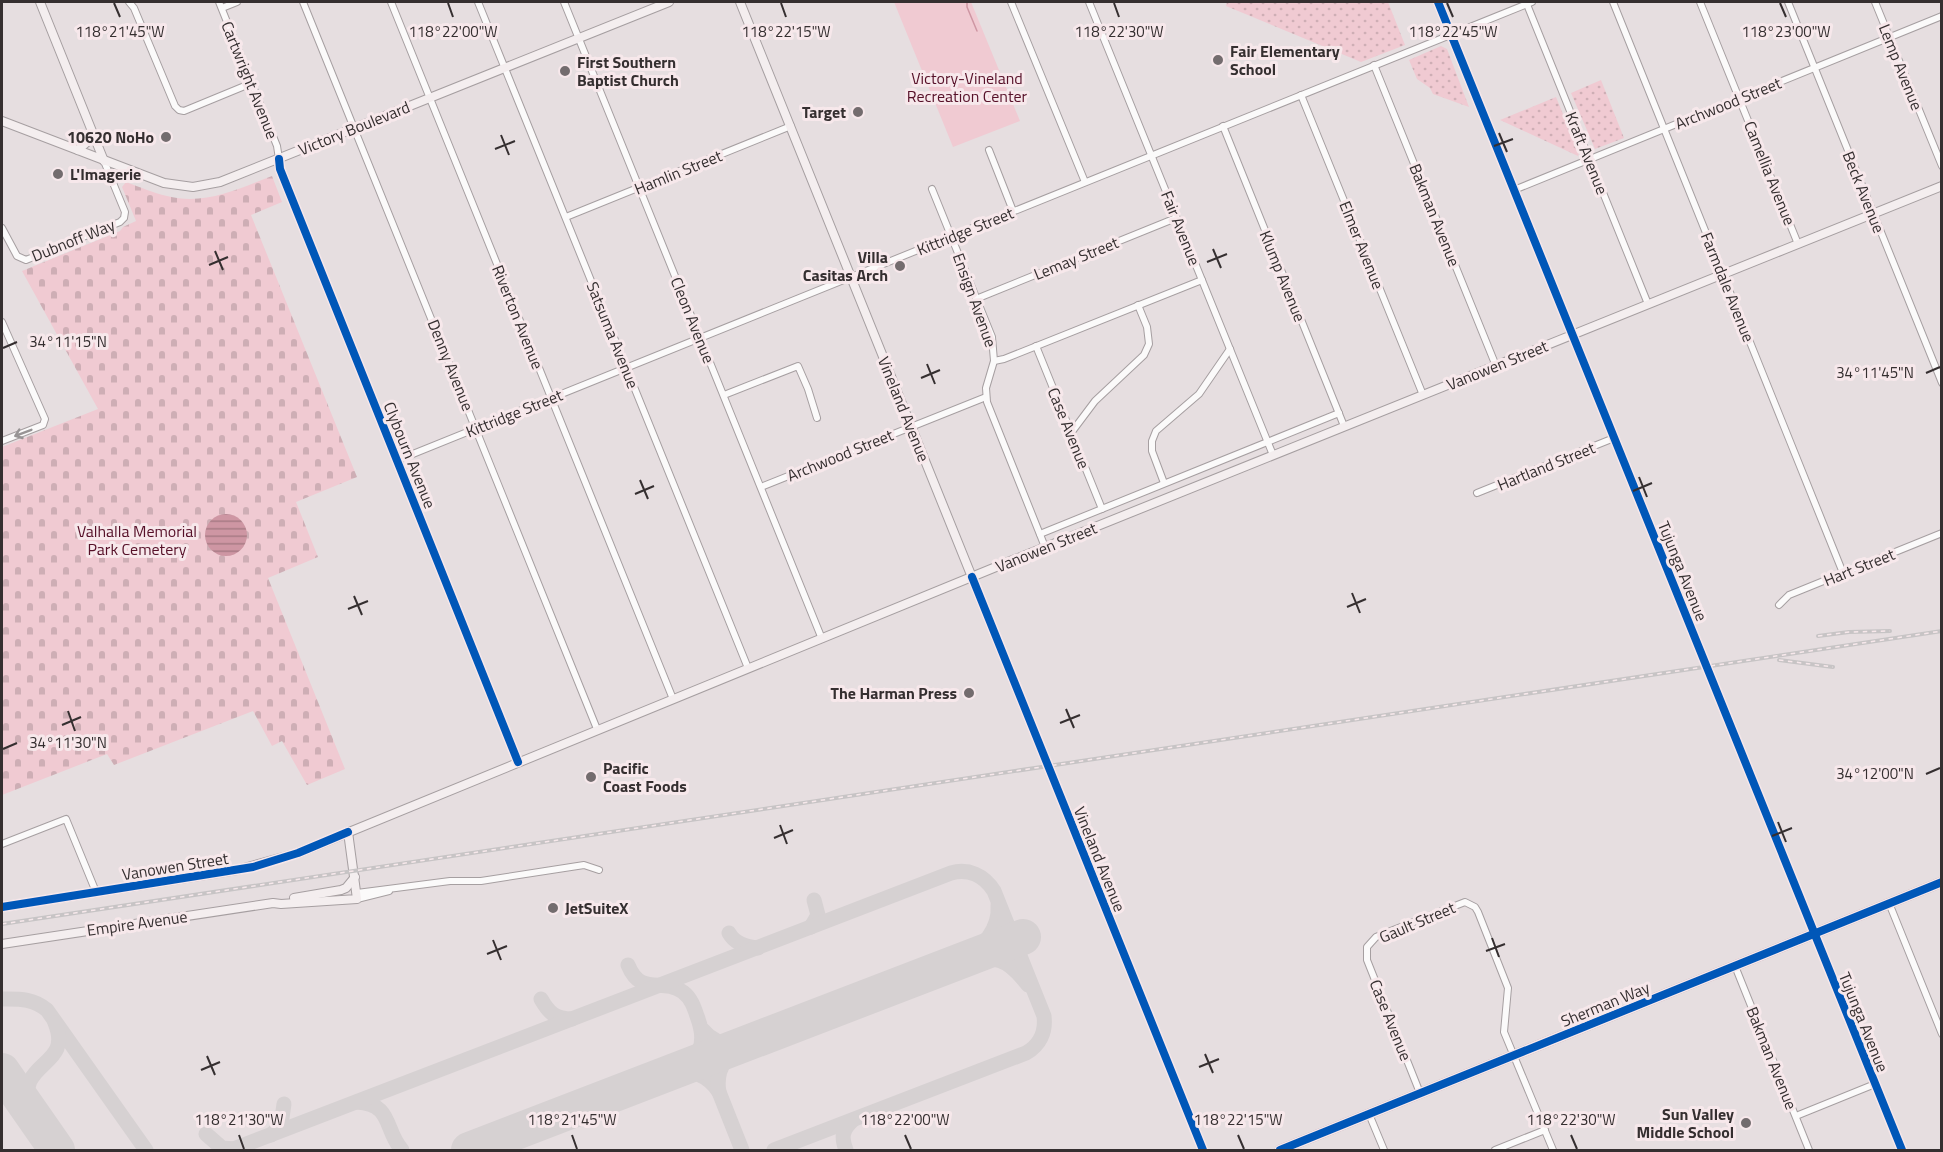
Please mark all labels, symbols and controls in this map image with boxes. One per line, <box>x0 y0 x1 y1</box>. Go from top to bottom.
street label: Cartwright Avenue <box>215 18 285 142</box>
text: 118°21'45"W <box>75 20 165 43</box>
text: 118°22'00"W <box>408 20 498 43</box>
text: 118°22'15"W <box>741 20 831 43</box>
text: 118°22'30"W <box>1074 20 1164 43</box>
text: 118°22'45"W <box>1408 20 1498 43</box>
text: 118°23'00"W <box>1741 20 1831 43</box>
street label: Lemp Avenue <box>1873 20 1929 114</box>
place label: Fair Elementary School <box>1230 39 1340 81</box>
place label: First Southern Baptist Church <box>577 50 679 92</box>
marker: Fair Elementary School <box>1211 53 1225 67</box>
marker: First Southern Baptist Church <box>558 64 572 78</box>
park label: Victory-Vineland Recreation Center <box>907 66 1028 108</box>
street label: Archwood Street <box>1671 71 1785 135</box>
street label: Victory Boulevard <box>295 95 413 161</box>
place label: Target <box>802 100 846 124</box>
marker: Target <box>851 105 865 119</box>
street label: Kraft Avenue <box>1560 108 1614 198</box>
street label: Camellia Avenue <box>1738 117 1802 229</box>
place label: 10620 NoHo <box>67 125 154 149</box>
marker: 10620 NoHo <box>159 130 173 144</box>
street label: Hamlin Street <box>630 143 726 201</box>
street label: Beck Avenue <box>1837 148 1891 236</box>
street label: Bakman Avenue <box>1403 160 1467 270</box>
place label: L'Imagerie <box>70 162 141 186</box>
marker: L'Imagerie <box>51 167 65 181</box>
street label: Fair Avenue <box>1155 187 1207 269</box>
street label: Elmer Avenue <box>1333 197 1391 293</box>
street label: Kittridge Street <box>913 201 1017 261</box>
street label: Dubnoff Way <box>28 212 119 268</box>
street label: Klump Avenue <box>1254 227 1312 325</box>
street label: Farmdale Avenue <box>1695 228 1761 346</box>
street label: Lemay Street <box>1030 230 1122 286</box>
place label: Villa Casitas Arch <box>803 245 888 287</box>
street label: Ensign Avenue <box>947 249 1003 351</box>
marker: Villa Casitas Arch <box>893 259 907 273</box>
street label: Riverton Avenue <box>486 261 550 373</box>
street label: Cleon Avenue <box>665 273 721 367</box>
street label: Satsuma Avenue <box>581 278 645 392</box>
street label: Denny Avenue <box>422 316 480 414</box>
text: 34°11'15"N <box>29 330 107 353</box>
street label: Vanowen Street <box>1443 334 1552 396</box>
street label: Vineland Avenue <box>872 353 936 465</box>
text: 34°11'45"N <box>1836 361 1914 384</box>
street label: Kittridge Street <box>462 383 566 443</box>
street label: Case Avenue <box>1042 384 1096 472</box>
street label: Clybourn Avenue <box>378 398 442 512</box>
street label: Archwood Street <box>783 423 897 487</box>
one-way arrow <box>15 428 33 439</box>
street label: Hartland Street <box>1494 435 1599 497</box>
street label: Vanowen Street <box>992 516 1101 578</box>
street label: Tujunga Avenue <box>1652 517 1714 625</box>
park label: Valhalla Memorial Park Cemetery <box>77 519 197 561</box>
street label: Hart Street <box>1820 542 1898 592</box>
place label: The Harman Press <box>830 681 957 705</box>
marker: The Harman Press <box>962 686 976 700</box>
text: 34°11'30"N <box>29 731 107 754</box>
place label: Pacific Coast Foods <box>603 756 687 798</box>
text: 34°12'00"N <box>1836 762 1914 785</box>
marker: Pacific Coast Foods <box>584 770 598 784</box>
street label: Vineland Avenue <box>1068 803 1132 915</box>
street label: Vanowen Street <box>120 846 230 886</box>
street label: Gault Street <box>1375 895 1459 949</box>
place label: JetSuiteX <box>565 896 628 920</box>
marker: JetSuiteX <box>546 901 560 915</box>
street label: Empire Avenue <box>85 904 189 942</box>
street label: Tujunga Avenue <box>1833 968 1895 1076</box>
street label: Sherman Way <box>1557 975 1653 1033</box>
street label: Case Avenue <box>1364 976 1418 1064</box>
street label: Bakman Avenue <box>1740 1003 1804 1113</box>
place label: Sun Valley Middle School <box>1637 1102 1734 1144</box>
text: 118°21'30"W <box>194 1108 284 1131</box>
text: 118°21'45"W <box>527 1108 617 1131</box>
text: 118°22'00"W <box>860 1108 950 1131</box>
text: 118°22'15"W <box>1193 1108 1283 1131</box>
text: 118°22'30"W <box>1526 1108 1616 1131</box>
marker: Sun Valley Middle School <box>1739 1116 1753 1130</box>

